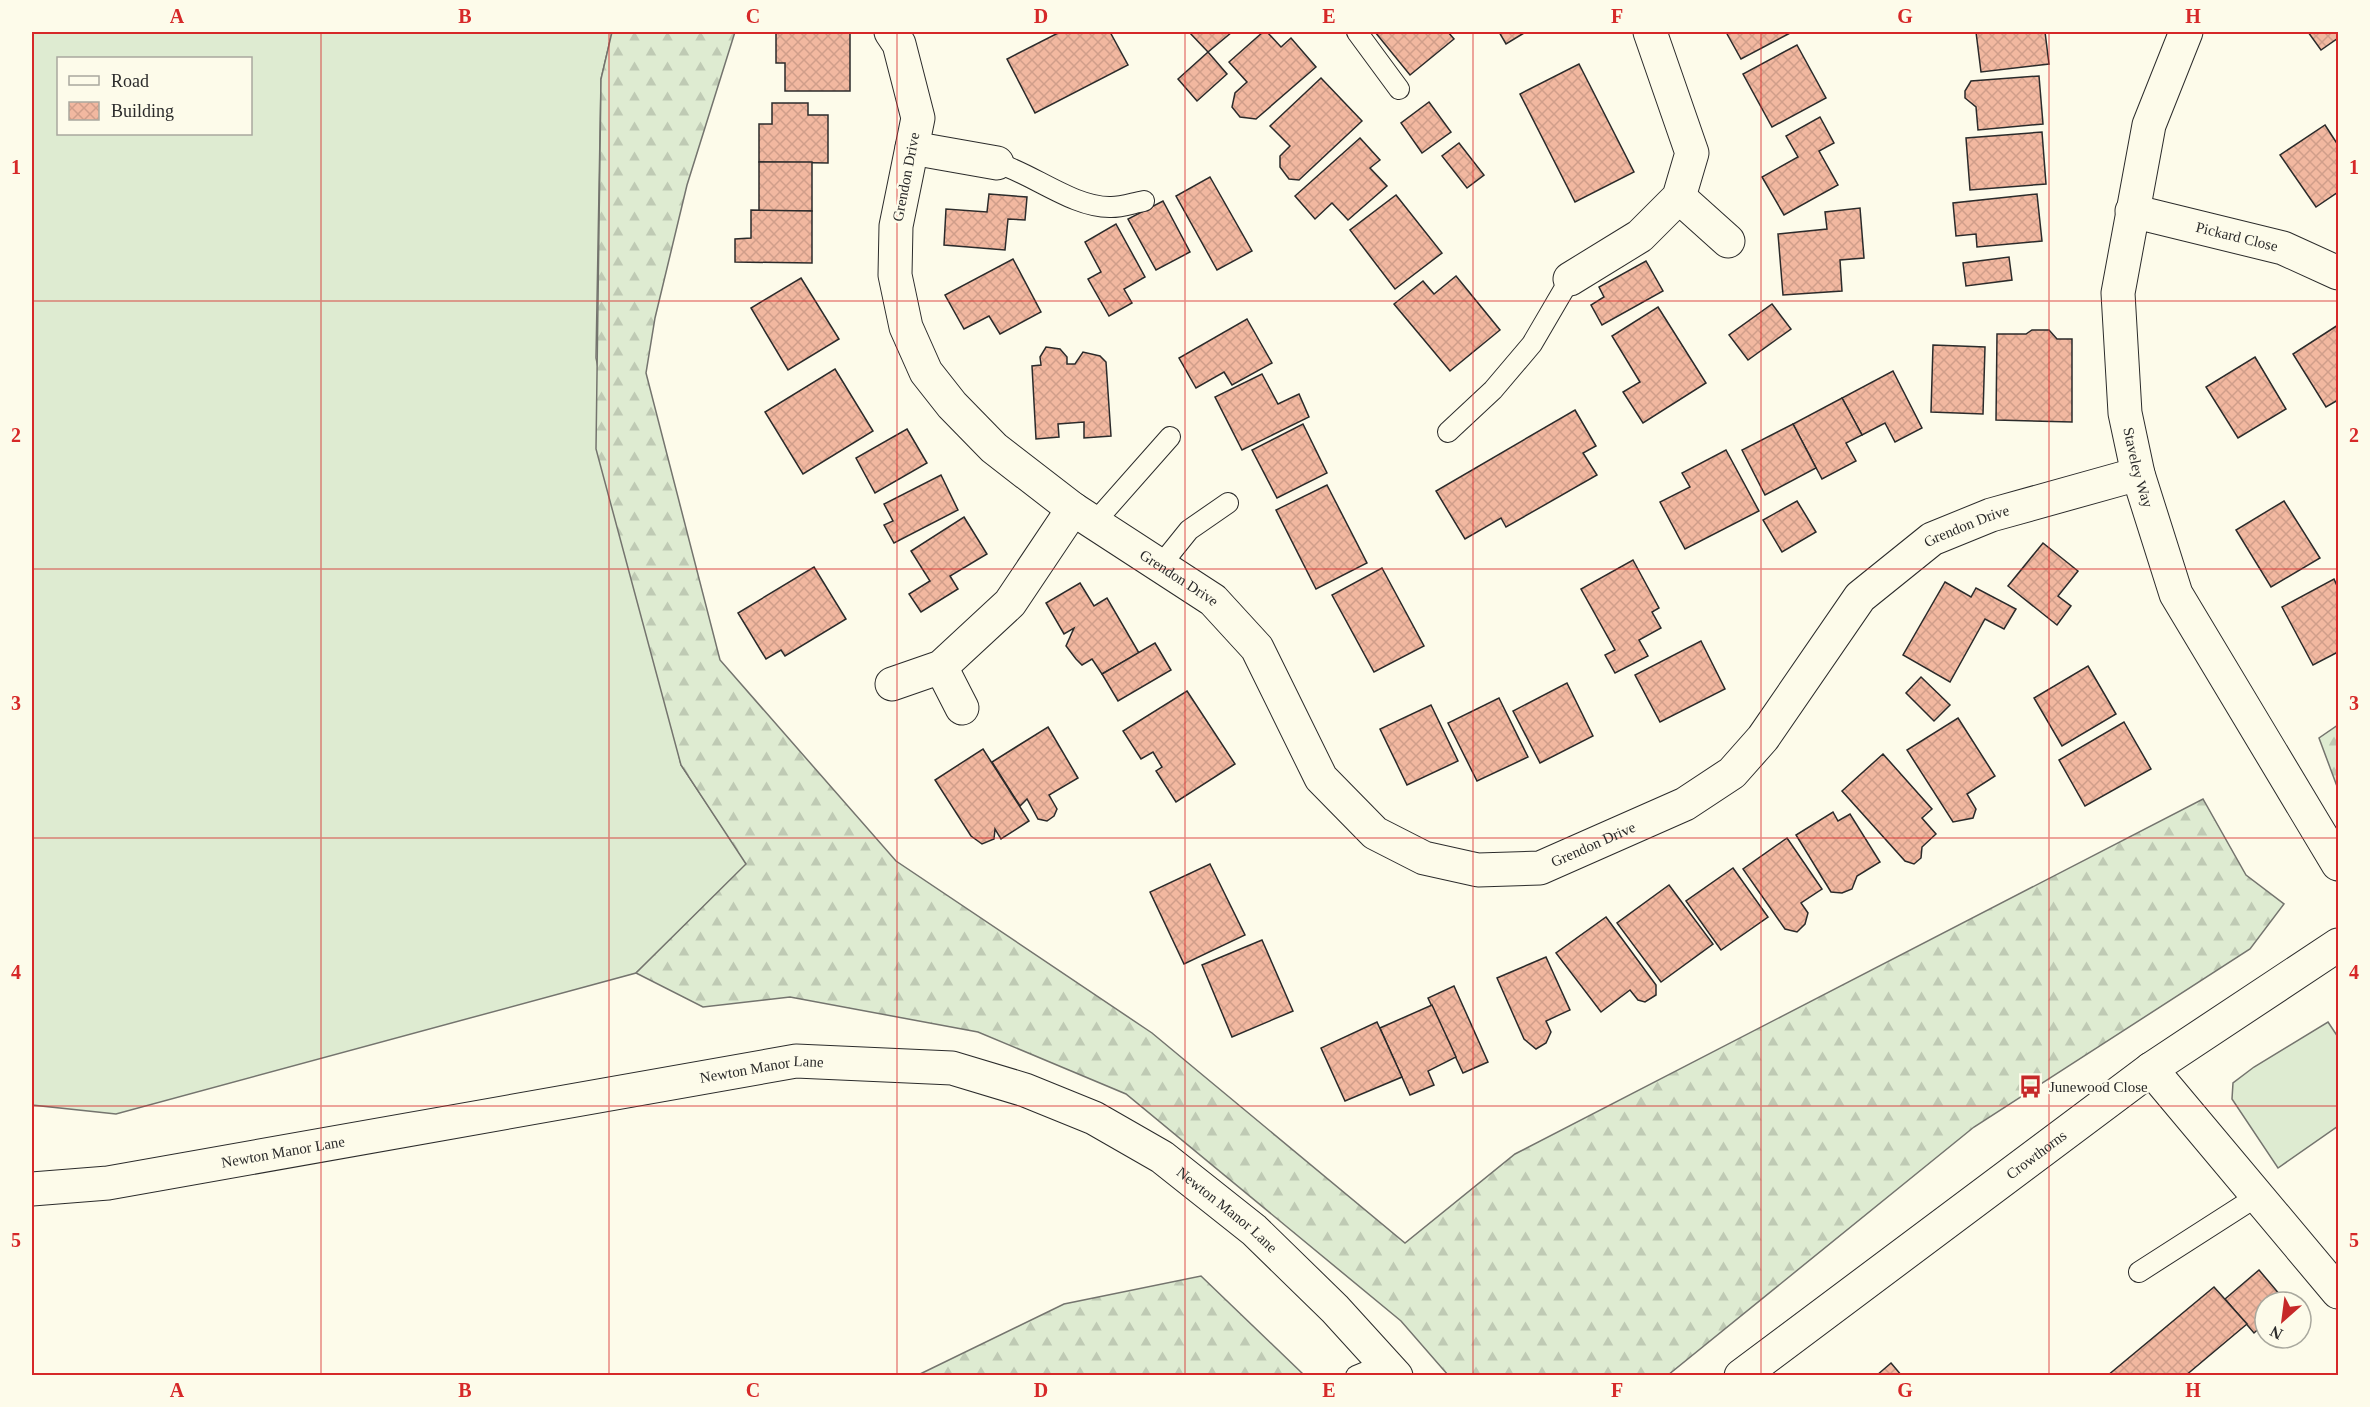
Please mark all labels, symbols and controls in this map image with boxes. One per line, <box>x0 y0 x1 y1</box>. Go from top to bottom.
text: A <box>170 5 185 27</box>
text: B <box>458 5 472 27</box>
text: C <box>746 5 760 27</box>
text: D <box>1034 5 1048 27</box>
text: E <box>1322 5 1336 27</box>
text: F <box>1611 5 1623 27</box>
text: G <box>1897 5 1913 27</box>
text: H <box>2185 5 2201 27</box>
legend <box>57 57 252 135</box>
text: Road <box>111 71 149 91</box>
text: Building <box>111 101 174 121</box>
street label: Grendon Drive <box>890 131 923 223</box>
text: 1 <box>11 156 21 178</box>
text: 1 <box>2349 156 2359 178</box>
street label: Pickard Close <box>2194 219 2280 255</box>
text: 2 <box>11 424 21 446</box>
text: 2 <box>2349 424 2359 446</box>
street label: Staveley Way <box>2120 426 2156 510</box>
street label: Grendon Drive <box>1921 502 2011 550</box>
street label: Grendon Drive <box>1137 547 1222 609</box>
text: 3 <box>11 692 21 714</box>
text: 3 <box>2349 692 2359 714</box>
street label: Grendon Drive <box>1549 819 1638 870</box>
text: 4 <box>11 961 21 983</box>
text: 4 <box>2349 961 2359 983</box>
street label: Newton Manor Lane <box>699 1053 824 1086</box>
bus stop icon: Junewood Close <box>2018 1074 2044 1100</box>
place label: Junewood Close <box>2049 1079 2148 1095</box>
street label: Crowthorns <box>2003 1127 2070 1182</box>
street label: Newton Manor Lane <box>220 1133 346 1171</box>
street label: Newton Manor Lane <box>1174 1164 1280 1256</box>
text: 5 <box>11 1229 21 1251</box>
text: 5 <box>2349 1229 2359 1251</box>
north arrow <box>2253 1290 2313 1350</box>
text: N <box>2267 1322 2285 1343</box>
text: A <box>170 1379 185 1401</box>
text: B <box>458 1379 472 1401</box>
text: C <box>746 1379 760 1401</box>
text: D <box>1034 1379 1048 1401</box>
text: E <box>1322 1379 1336 1401</box>
text: F <box>1611 1379 1623 1401</box>
text: G <box>1897 1379 1913 1401</box>
text: H <box>2185 1379 2201 1401</box>

